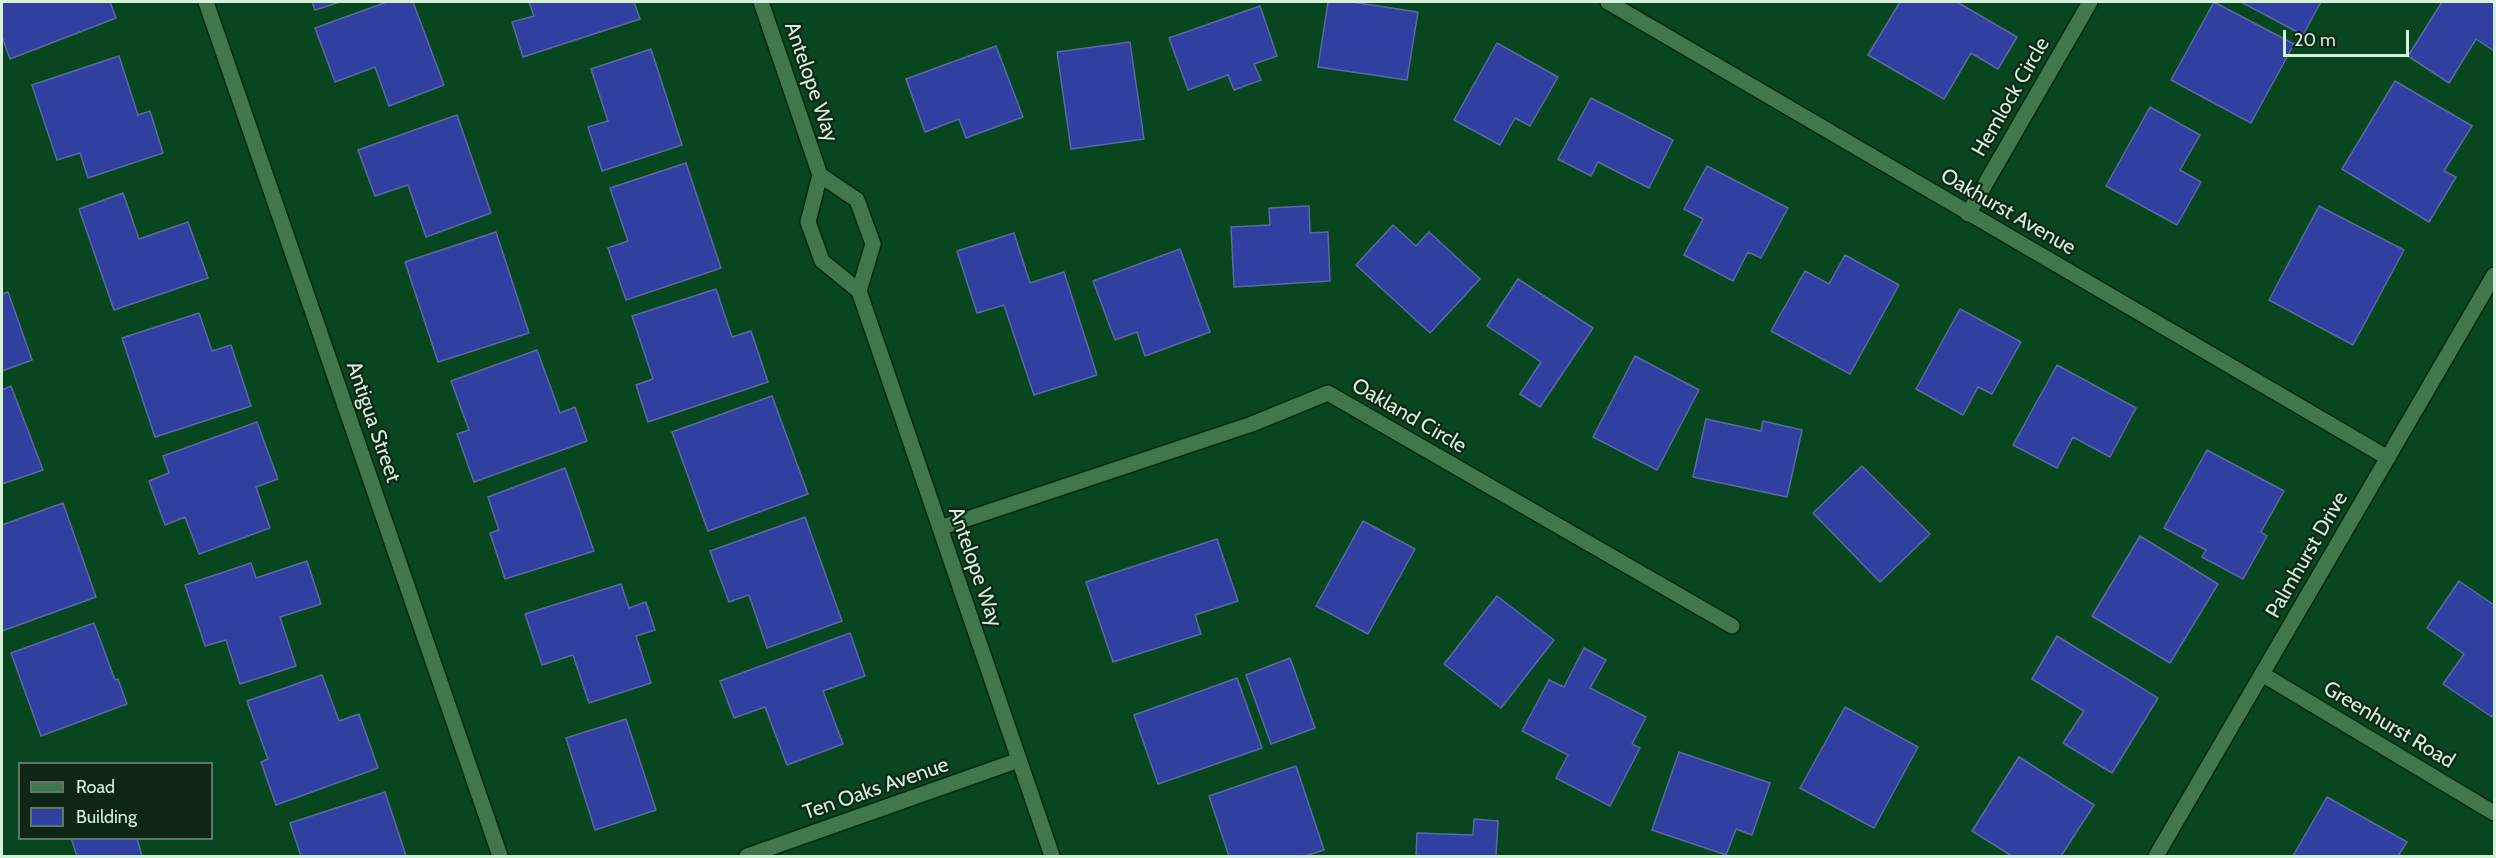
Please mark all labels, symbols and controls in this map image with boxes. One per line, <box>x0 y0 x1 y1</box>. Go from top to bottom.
scale bar <box>2286 18 2412 56</box>
street label: Antelope Way <box>779 19 843 145</box>
text: 20 m <box>2294 29 2336 51</box>
street label: Hemlock Circle <box>1967 33 2055 161</box>
street label: Oakhurst Avenue <box>1936 163 2080 261</box>
street label: Antigua Street <box>341 358 405 486</box>
street label: Oakland Circle <box>1347 373 1471 459</box>
street label: Palmhurst Drive <box>2261 487 2353 623</box>
street label: Antelope Way <box>943 504 1007 630</box>
street label: Greenhurst Road <box>2319 676 2459 774</box>
street label: Ten Oaks Avenue <box>800 752 952 826</box>
legend <box>18 762 213 840</box>
text: Road <box>76 776 115 798</box>
text: Building <box>76 806 137 828</box>

